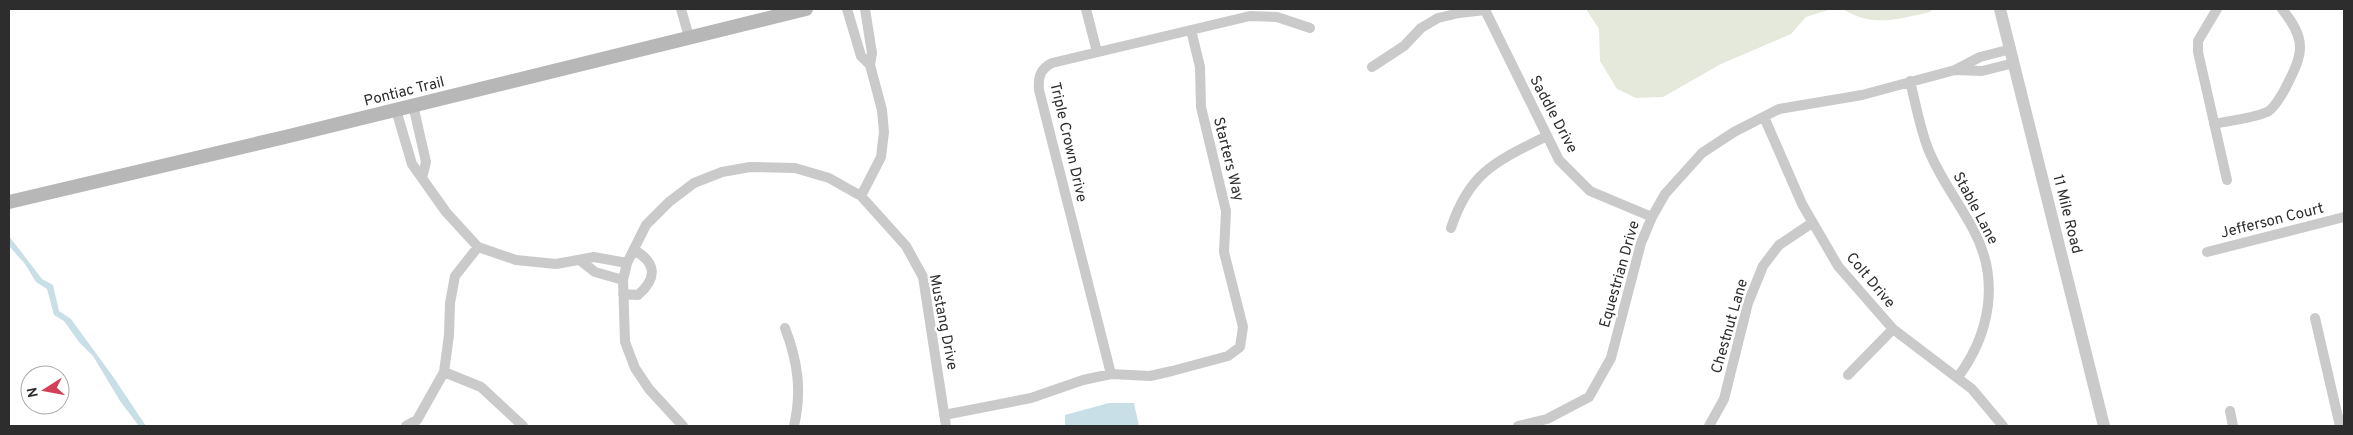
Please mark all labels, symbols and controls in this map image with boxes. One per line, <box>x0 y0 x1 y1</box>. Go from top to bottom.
street label: Pontiac Trail <box>362 73 447 112</box>
street label: Saddle Drive <box>1524 73 1581 157</box>
street label: Triple Crown Drive <box>1044 80 1091 204</box>
street label: Starters Way <box>1208 115 1247 204</box>
street label: Stable Lane <box>1948 169 2002 248</box>
street label: 11 Mile Road <box>2048 173 2086 256</box>
street label: Jefferson Court <box>2219 199 2326 243</box>
street label: Equestrian Drive <box>1596 219 1645 330</box>
street label: Colt Drive <box>1841 249 1899 313</box>
street label: Mustang Drive <box>924 273 961 372</box>
street label: Chestnut Lane <box>1708 277 1753 376</box>
north arrow <box>20 365 70 415</box>
text: N <box>24 386 43 399</box>

